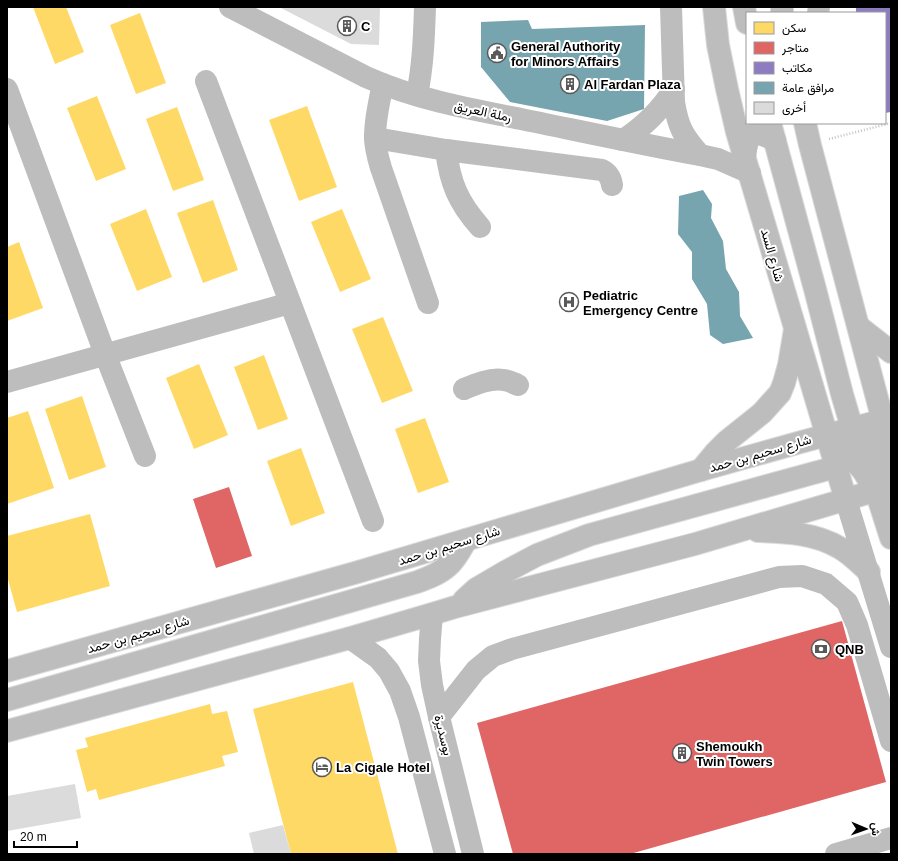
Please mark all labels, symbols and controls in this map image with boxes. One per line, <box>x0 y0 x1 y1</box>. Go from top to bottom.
legend <box>746 12 886 124</box>
building icon: C <box>336 15 358 37</box>
place label: C <box>361 19 371 34</box>
text: سكن <box>782 21 806 36</box>
place label: General Authority for Minors Affairs <box>511 39 621 69</box>
text: متاجر <box>781 41 809 56</box>
public building icon: General Authority for Minors Affairs <box>486 42 508 64</box>
text: مكاتب <box>782 61 813 75</box>
building icon: Al Fardan Plaza <box>559 73 581 95</box>
place label: Al Fardan Plaza <box>584 77 682 92</box>
text: مرافق عامة <box>782 81 834 96</box>
street label: رملة العريق <box>453 98 513 126</box>
text: أخرى <box>782 101 806 116</box>
street label: شارع السد <box>756 227 787 284</box>
place label: Pediatric Emergency Centre <box>583 288 698 318</box>
hospital icon: Pediatric Emergency Centre <box>558 291 580 313</box>
street label: شارع سحيم بن حمد <box>707 432 813 477</box>
street label: شارع سحيم بن حمد <box>397 523 502 570</box>
street label: شارع سحيم بن حمد <box>85 613 191 658</box>
bank icon: QNB <box>810 638 832 660</box>
place label: QNB <box>835 642 864 657</box>
street label: بوسديرة <box>430 713 456 757</box>
place label: Shemoukh Twin Towers <box>696 739 773 769</box>
building icon: Shemoukh Twin Towers <box>671 742 693 764</box>
hotel icon: La Cigale Hotel <box>311 756 333 778</box>
place label: La Cigale Hotel <box>336 760 430 775</box>
north arrow <box>846 809 886 849</box>
text: ش <box>869 822 882 836</box>
scale bar <box>14 823 77 849</box>
text: 20 m <box>20 830 47 844</box>

